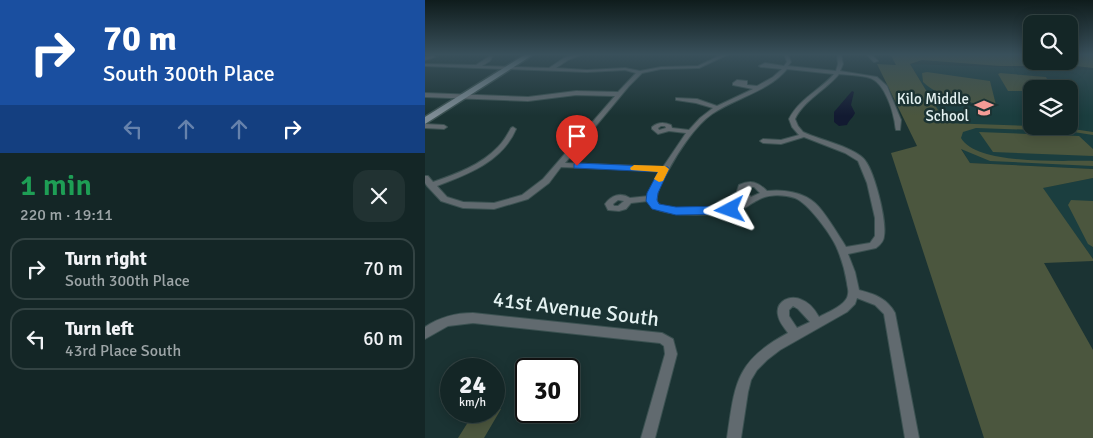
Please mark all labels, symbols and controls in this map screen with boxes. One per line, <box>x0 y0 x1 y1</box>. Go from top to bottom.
map controls <box>1023 15 1078 135</box>
button: search <box>1023 15 1078 70</box>
text: 70 m <box>103 17 177 60</box>
icon: right <box>20 20 85 85</box>
text: South 300th Place <box>103 60 275 87</box>
button: layers <box>1023 80 1078 135</box>
place label: Kilo Middle School <box>897 90 969 125</box>
school or university icon: Kilo Middle School <box>973 97 995 119</box>
icon: left <box>119 115 147 143</box>
icon: ahead <box>172 115 200 143</box>
icon: ahead <box>225 115 253 143</box>
icon: right <box>278 115 306 143</box>
pin <box>556 115 598 166</box>
icon: arrive <box>563 122 591 150</box>
text: 1 min <box>20 167 92 204</box>
button: close <box>353 170 405 222</box>
position arrow <box>703 183 755 235</box>
text: 220 m · 19:11 <box>20 205 113 225</box>
text: Turn right <box>65 247 147 271</box>
icon: right <box>22 255 50 283</box>
text: 70 m <box>363 257 403 281</box>
text: South 300th Place <box>65 271 190 291</box>
street label: 41st Avenue South <box>492 286 660 332</box>
text: Turn left <box>65 317 134 341</box>
icon: left <box>22 325 50 353</box>
text: 60 m <box>363 327 403 351</box>
text: 43rd Place South <box>65 341 181 361</box>
speed limit sign: 30 <box>515 358 580 423</box>
text: 24 <box>459 369 486 400</box>
text: km/h <box>459 395 486 410</box>

